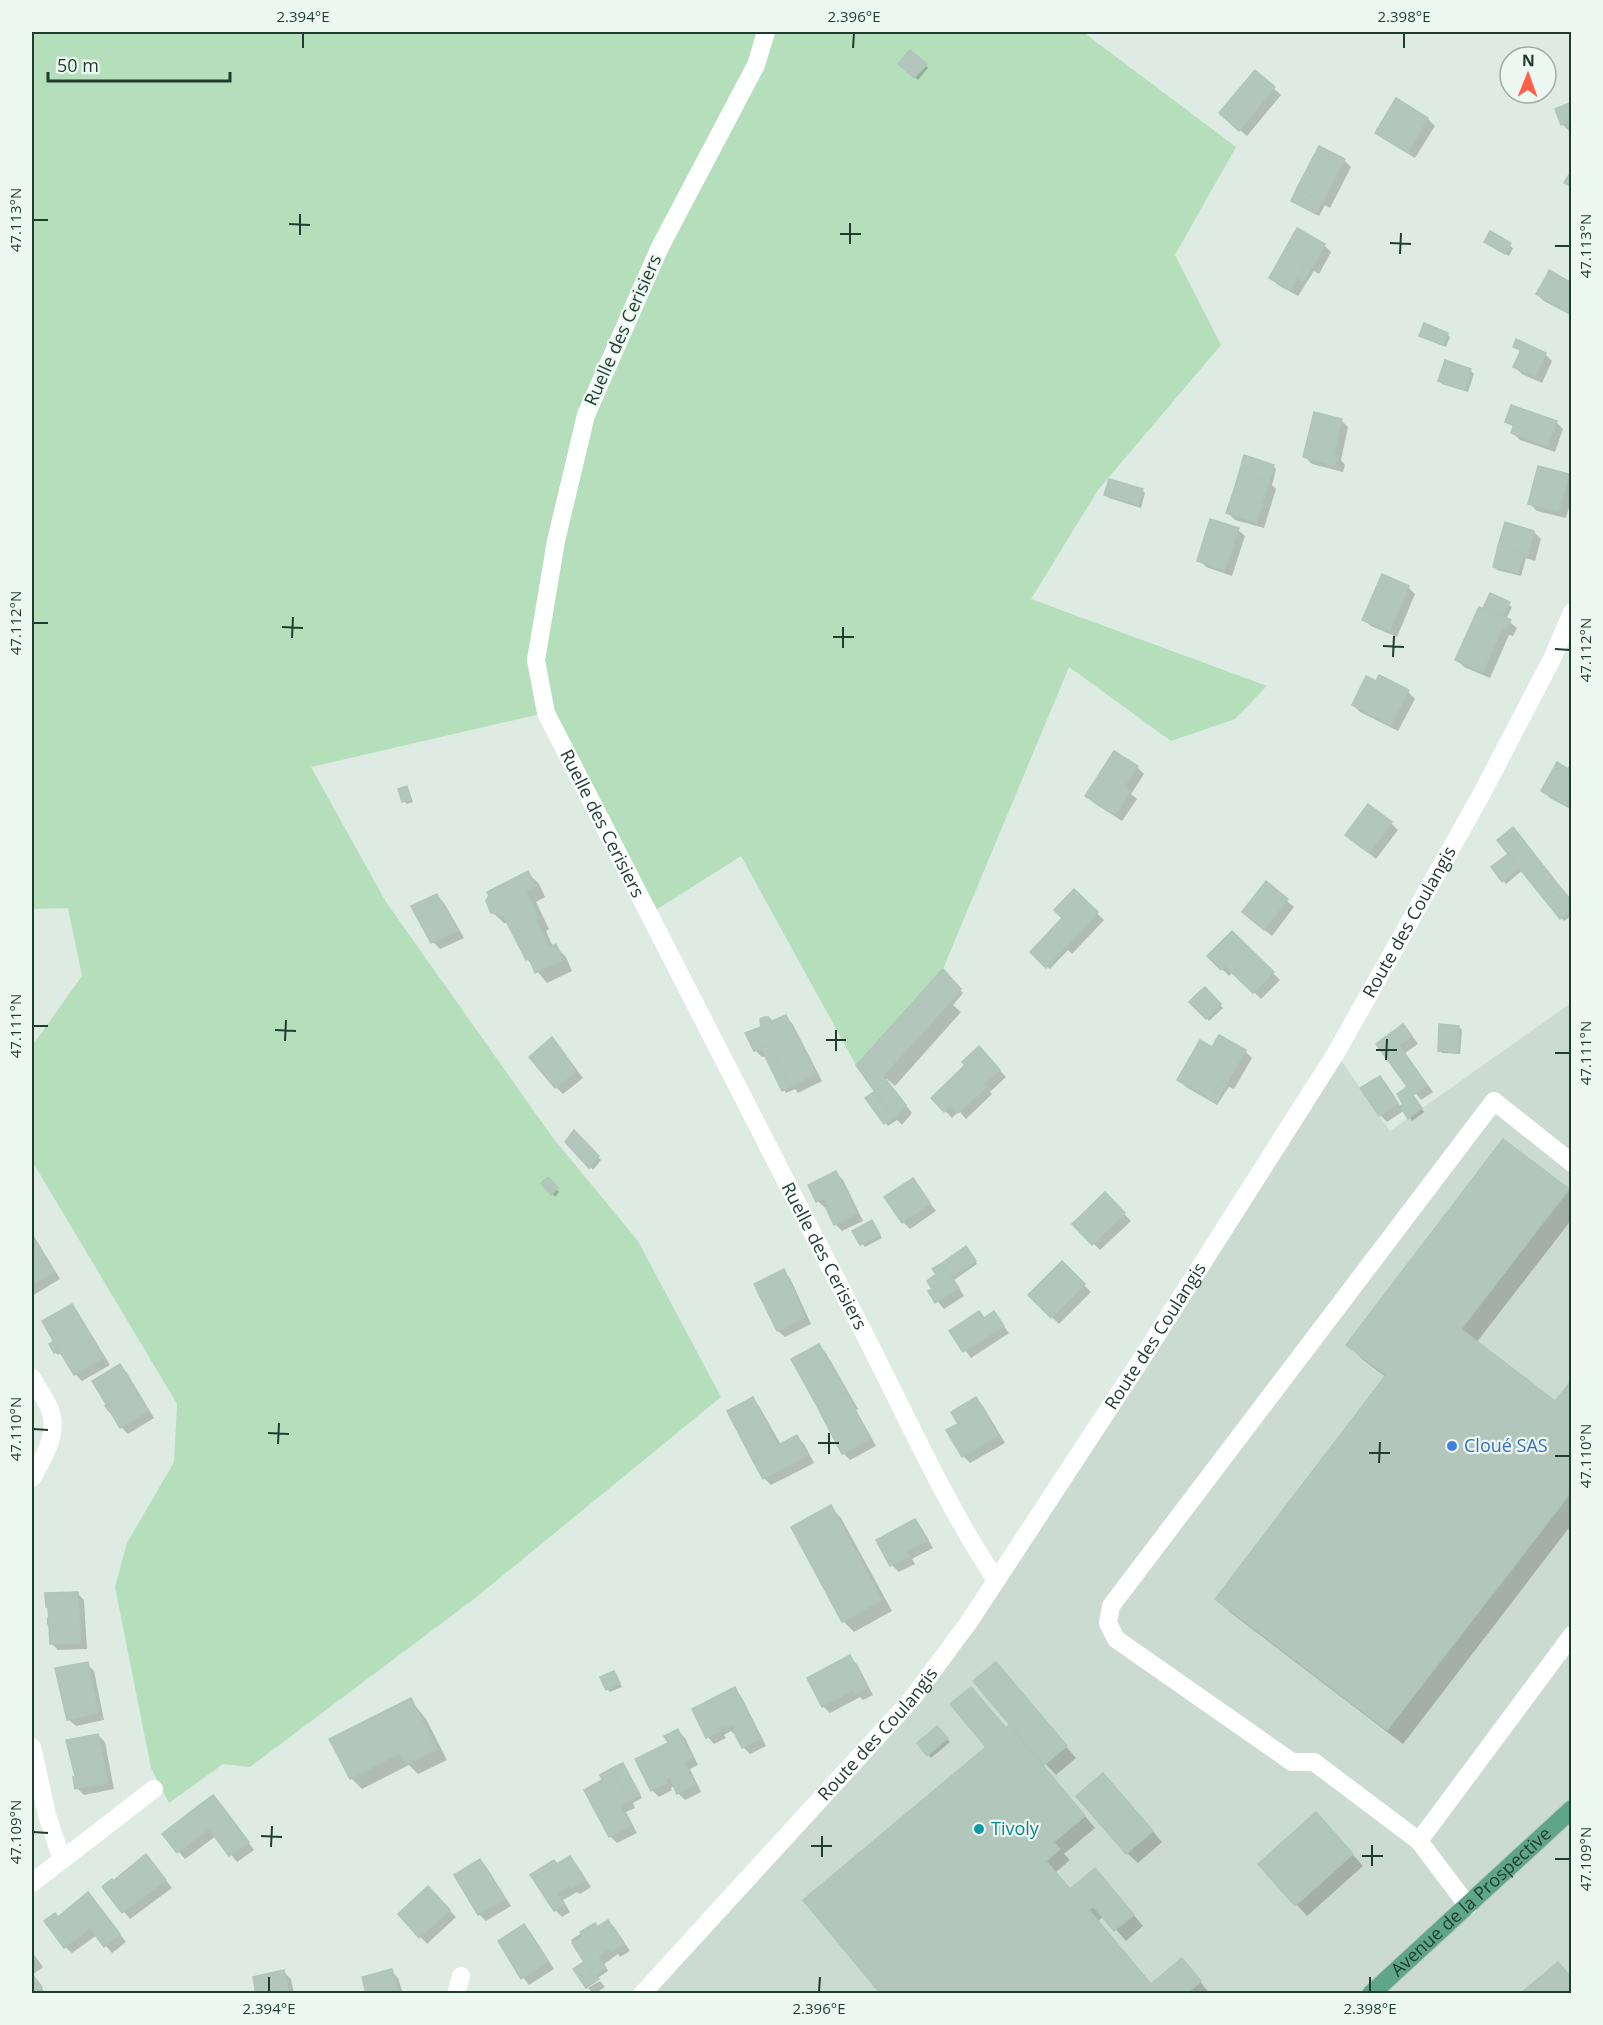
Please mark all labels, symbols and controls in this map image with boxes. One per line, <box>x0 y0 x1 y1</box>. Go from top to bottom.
text: 2.394°E <box>276 6 330 26</box>
text: 2.396°E <box>827 6 881 26</box>
text: 2.398°E <box>1377 6 1431 26</box>
scale bar <box>48 45 230 83</box>
north arrow <box>1498 45 1558 105</box>
text: N <box>1522 49 1535 71</box>
text: 50 m <box>57 53 99 77</box>
text: 47.113°N <box>5 188 25 252</box>
text: 47.113°N <box>1575 214 1595 278</box>
street label: Ruelle des Cerisiers <box>578 250 666 409</box>
text: 47.112°N <box>5 591 25 655</box>
text: 47.112°N <box>1575 618 1595 682</box>
street label: Ruelle des Cerisiers <box>555 745 650 901</box>
street label: Route des Coulangis <box>1357 841 1461 1002</box>
text: 47.111°N <box>5 994 25 1058</box>
text: 47.111°N <box>1575 1021 1595 1085</box>
street label: Ruelle des Cerisiers <box>777 1178 873 1333</box>
street label: Route des Coulangis <box>1099 1258 1211 1414</box>
text: 47.110°N <box>5 1397 25 1461</box>
text: 47.110°N <box>1575 1424 1595 1488</box>
place label: Cloué SAS <box>1464 1433 1548 1457</box>
marker: Cloué SAS <box>1445 1439 1459 1453</box>
street label: Route des Coulangis <box>812 1662 942 1805</box>
text: 47.109°N <box>5 1800 25 1864</box>
place label: Tivoly <box>991 1816 1040 1840</box>
street label: Avenue de la Prospective <box>1385 1821 1556 1981</box>
marker: Tivoly <box>972 1822 986 1836</box>
text: 47.109°N <box>1575 1827 1595 1891</box>
text: 2.394°E <box>242 1998 296 2018</box>
text: 2.396°E <box>792 1998 846 2018</box>
text: 2.398°E <box>1343 1998 1397 2018</box>

